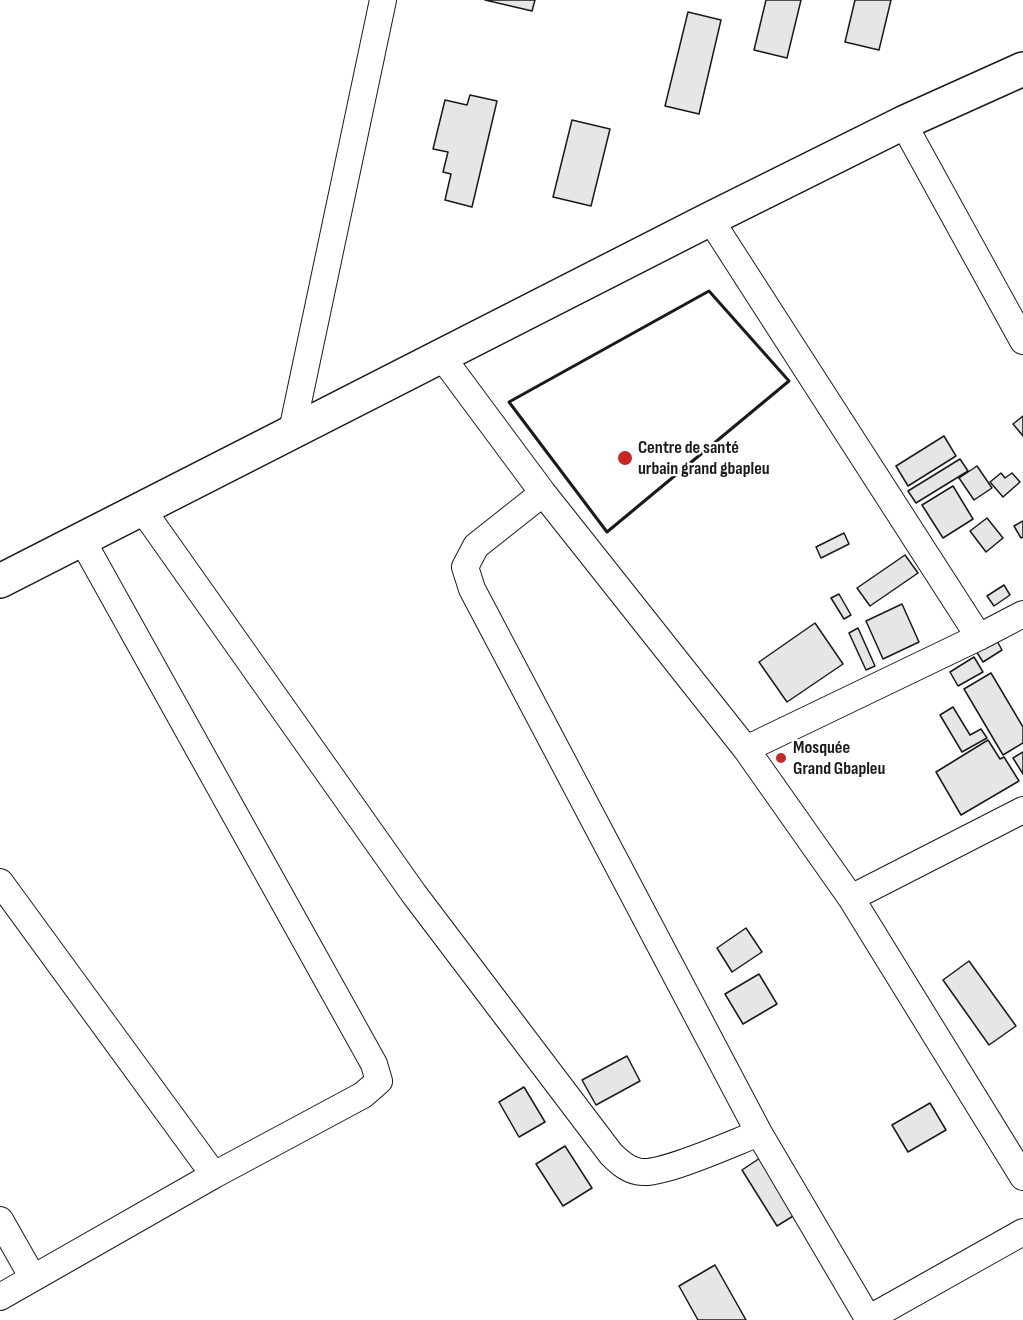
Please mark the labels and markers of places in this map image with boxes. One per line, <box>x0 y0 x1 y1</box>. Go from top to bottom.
place label: Centre de santé urbain grand gbapleu <box>638 437 770 480</box>
marker: Centre de santé urbain grand gbapleu <box>616 449 634 467</box>
place label: Mosquée Grand Gbapleu <box>793 737 885 780</box>
marker: Mosquée Grand Gbapleu <box>774 751 788 765</box>

